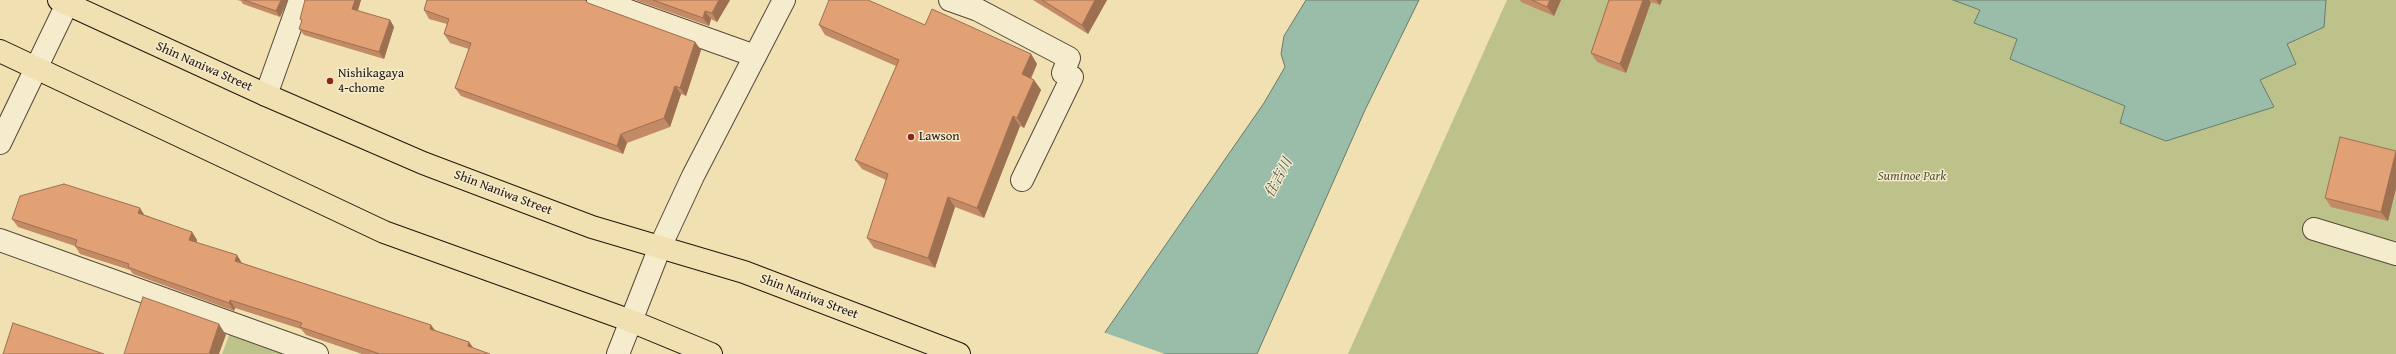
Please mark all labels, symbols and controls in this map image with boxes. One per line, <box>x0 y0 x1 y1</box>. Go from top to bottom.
street label: Shin Naniwa Street <box>153 39 255 95</box>
place label: Nishikagaya 4-chome <box>338 66 404 97</box>
marker: Nishikagaya 4-chome <box>325 76 335 86</box>
place label: Lawson <box>919 129 960 145</box>
marker: Lawson <box>906 132 916 142</box>
water label: 住吉川 <box>1262 156 1296 200</box>
street label: Shin Naniwa Street <box>452 167 554 219</box>
park label: Suminoe Park <box>1878 169 1946 185</box>
street label: Shin Naniwa Street <box>758 271 860 323</box>

